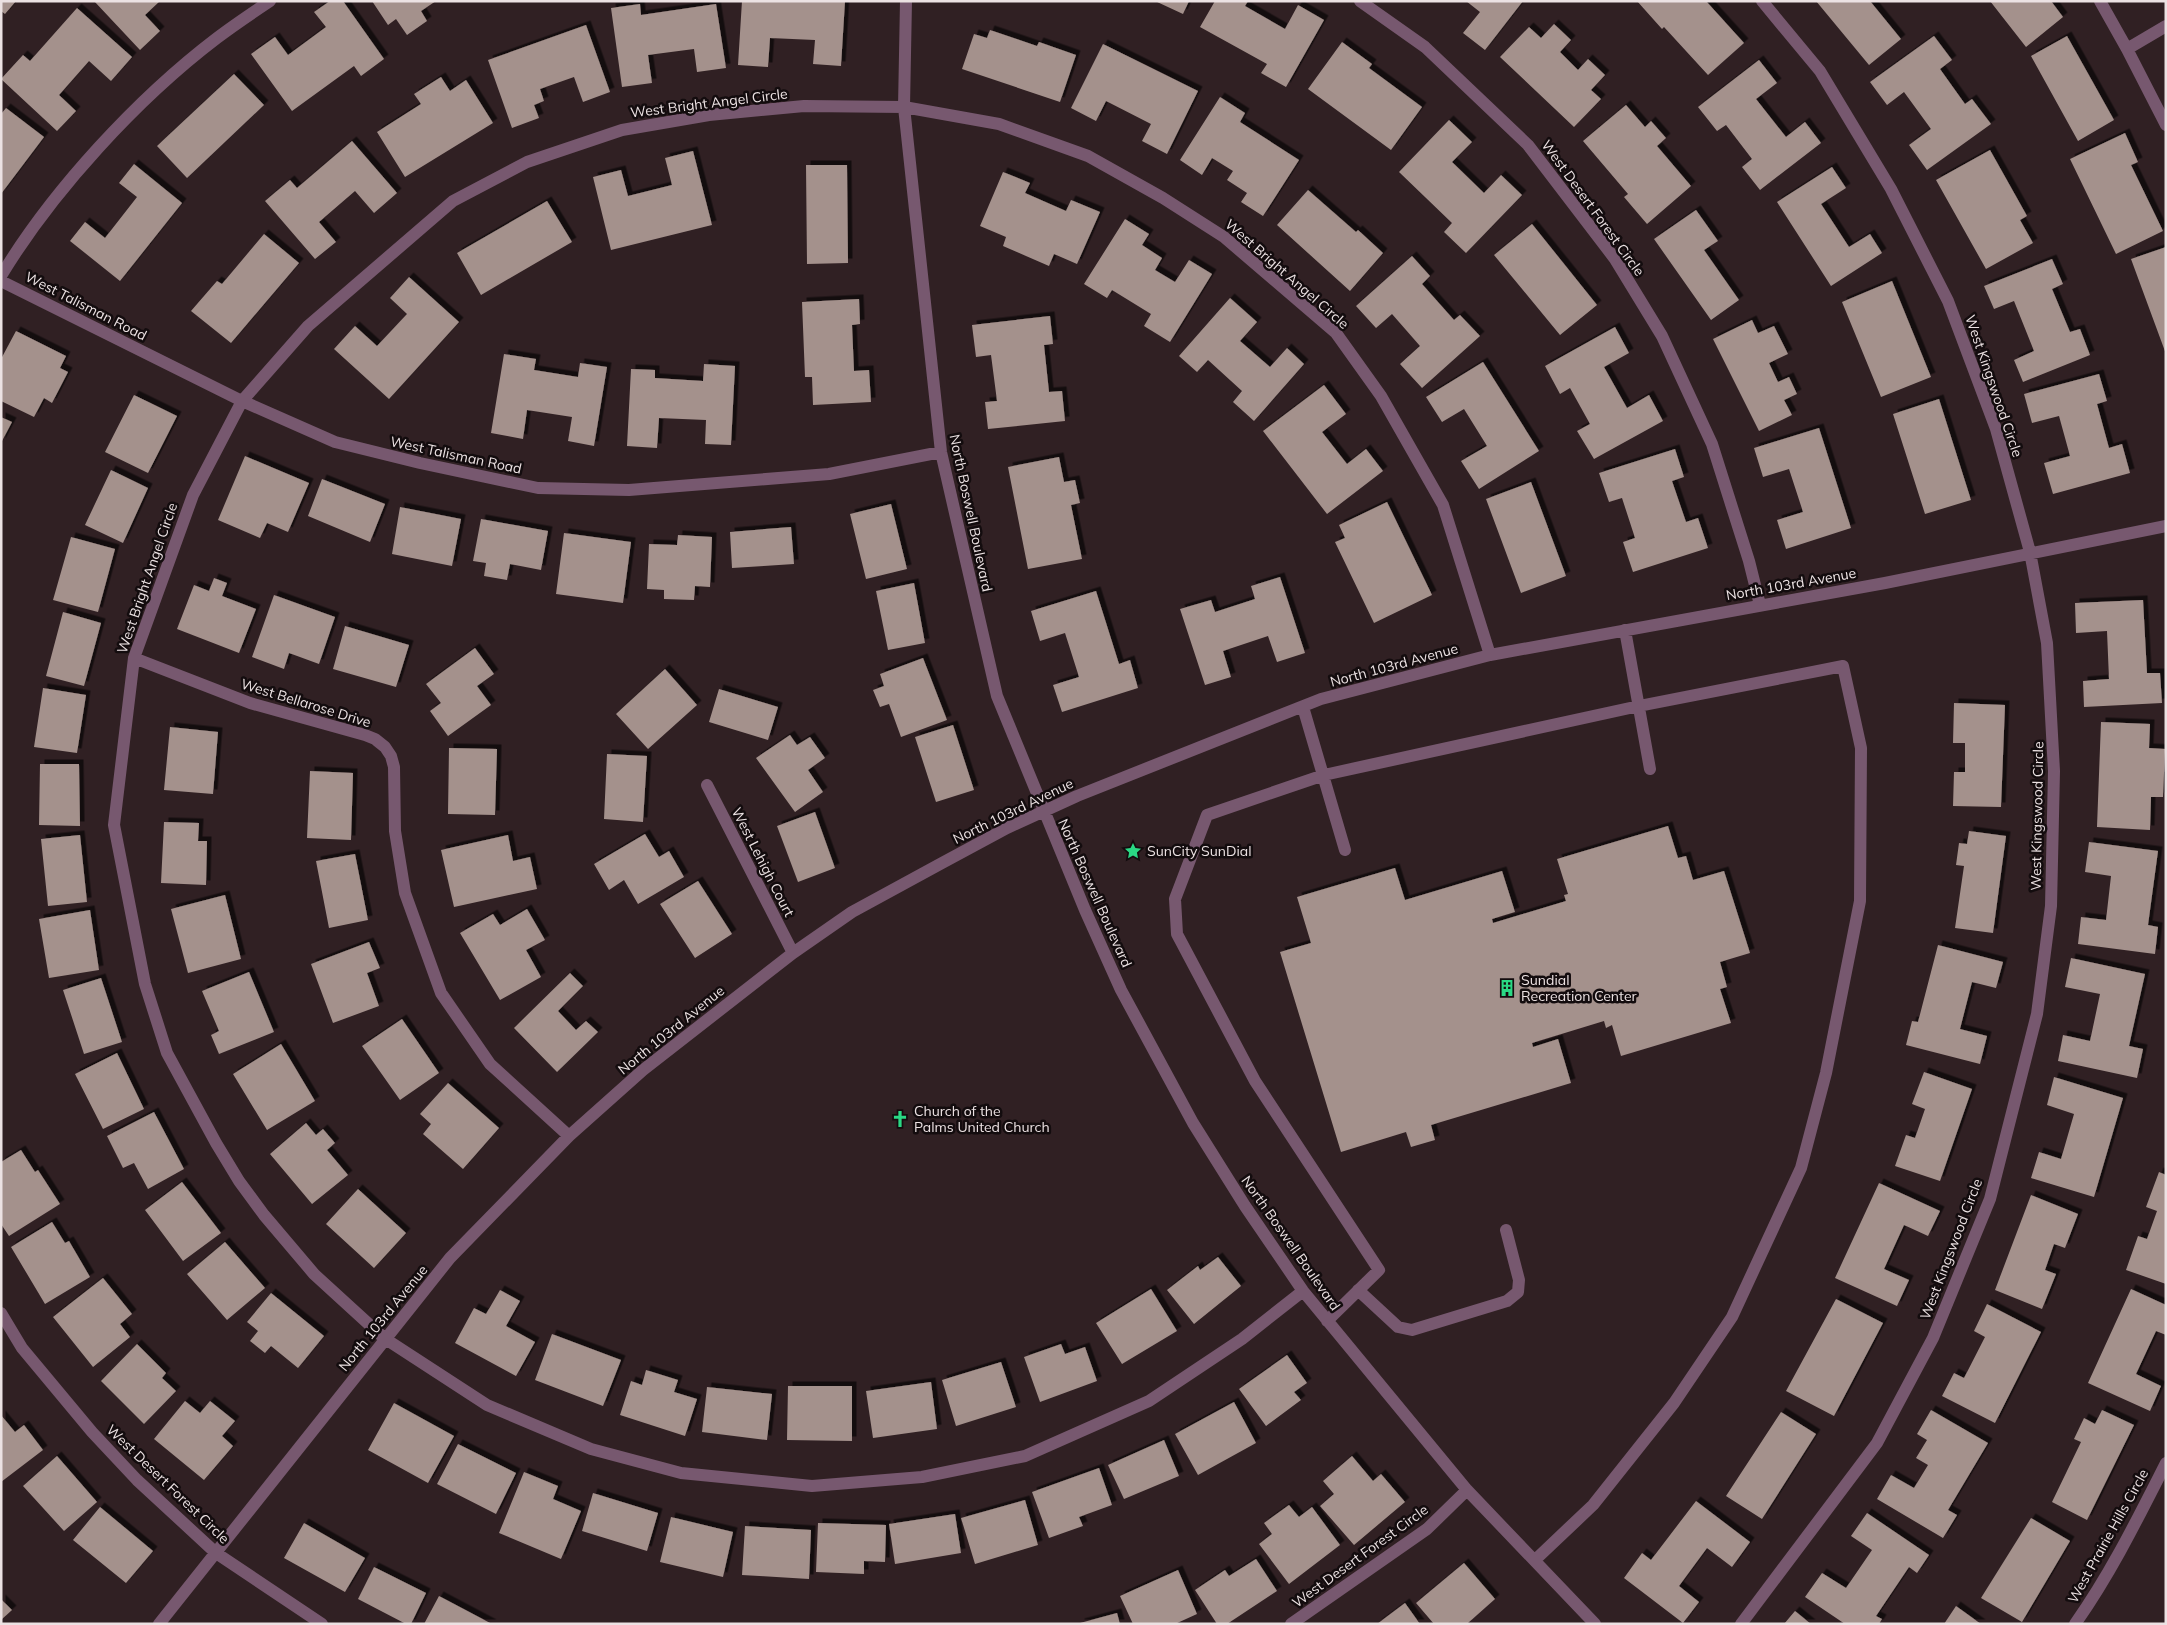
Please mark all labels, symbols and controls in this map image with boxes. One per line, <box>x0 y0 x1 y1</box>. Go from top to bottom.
street label: West Bright Angel Circle <box>629 84 789 122</box>
street label: West Desert Forest Circle <box>1538 136 1648 280</box>
street label: West Bright Angel Circle <box>1221 215 1353 333</box>
street label: West Talisman Road <box>22 268 150 344</box>
street label: West Kingswood Circle <box>1961 312 2027 460</box>
street label: West Talisman Road <box>389 432 523 478</box>
street label: North Boswell Boulevard <box>946 433 996 593</box>
street label: West Bright Angel Circle <box>113 500 181 656</box>
street label: North 103rd Avenue <box>1725 564 1857 604</box>
street label: North 103rd Avenue <box>1328 639 1460 691</box>
street label: West Bellarose Drive <box>239 675 373 731</box>
street label: West Kingswood Circle <box>2027 741 2047 891</box>
street label: North 103rd Avenue <box>950 774 1076 848</box>
street label: West Lehigh Court <box>728 804 798 920</box>
street label: North Boswell Boulevard <box>1054 816 1136 970</box>
place icon: SunCity SunDial <box>1123 841 1143 861</box>
place label: SunCity SunDial <box>1147 842 1252 860</box>
place label: Sundial Recreation Center <box>1521 971 1638 1005</box>
building icon: Sundial Recreation Center <box>1497 978 1517 998</box>
street label: North 103rd Avenue <box>614 982 728 1078</box>
place label: Church of the Palms United Church <box>914 1102 1050 1136</box>
church icon: Church of the Palms United Church <box>890 1109 910 1129</box>
street label: North Boswell Boulevard <box>1238 1172 1344 1314</box>
street label: West Kingswood Circle <box>1916 1176 1986 1322</box>
street label: North 103rd Avenue <box>335 1261 431 1375</box>
street label: West Desert Forest Circle <box>103 1421 233 1547</box>
street label: West Prairie Hills Circle <box>2064 1466 2152 1606</box>
street label: West Desert Forest Circle <box>1288 1501 1432 1611</box>

